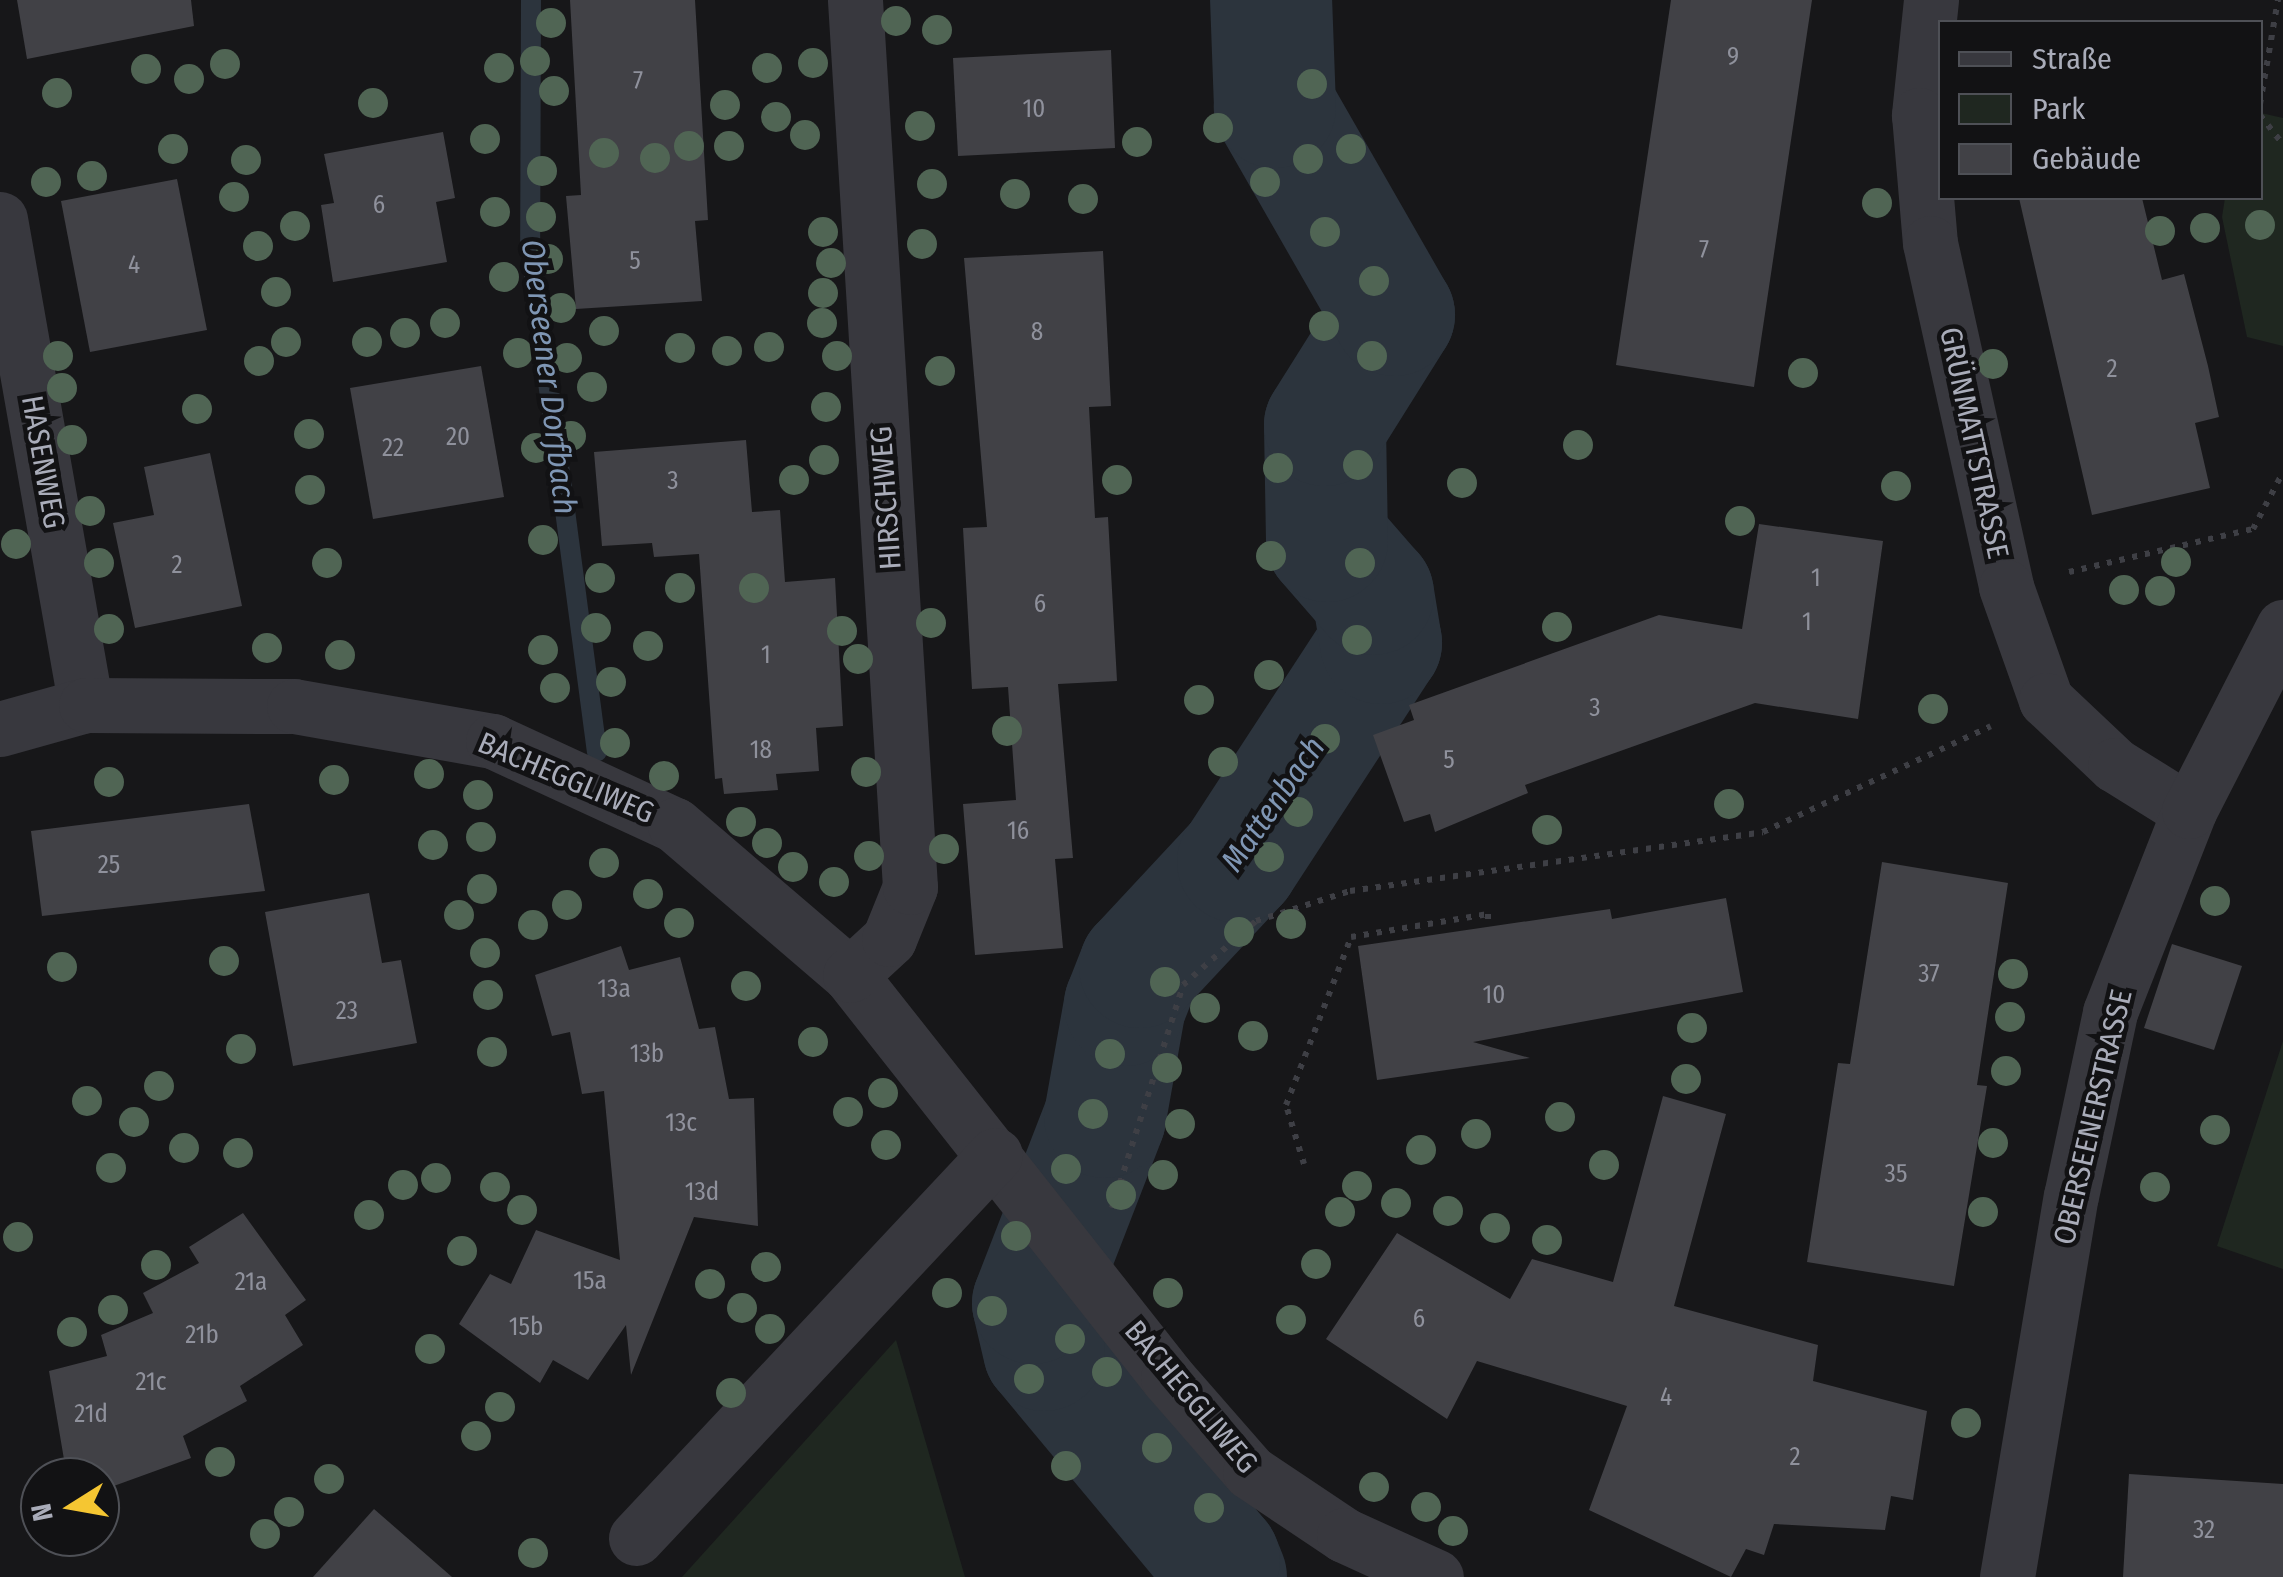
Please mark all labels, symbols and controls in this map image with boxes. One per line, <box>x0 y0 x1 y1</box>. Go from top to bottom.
legend <box>1938 20 2263 200</box>
text: Straße <box>2032 41 2112 77</box>
house number: 9 <box>1727 42 1739 72</box>
house number: 7 <box>633 66 643 96</box>
text: Park <box>2032 91 2085 127</box>
house number: 10 <box>1023 94 1045 124</box>
text: Gebäude <box>2032 141 2141 177</box>
house number: 6 <box>373 190 385 220</box>
house number: 7 <box>1699 235 1709 265</box>
water label: Oberseener Dorfbach <box>513 237 585 517</box>
house number: 5 <box>629 246 641 276</box>
house number: 4 <box>128 250 140 280</box>
house number: 8 <box>1031 317 1043 347</box>
street label: GRÜNMATTSTRASSE <box>1932 324 2016 562</box>
house number: 2 <box>2106 354 2118 384</box>
street label: HASENWEG <box>14 393 72 531</box>
house number: 20 <box>446 422 470 452</box>
street label: HIRSCHWEG <box>863 425 909 571</box>
house number: 22 <box>382 433 404 463</box>
house number: 3 <box>667 466 679 496</box>
house number: 2 <box>171 550 183 580</box>
house number: 1 <box>1811 563 1821 593</box>
house number: 6 <box>1034 589 1046 619</box>
house number: 1 <box>1802 607 1812 637</box>
house number: 1 <box>761 640 771 670</box>
house number: 3 <box>1589 693 1601 723</box>
street label: BACHEGGLIWEG <box>473 725 659 831</box>
water label: Mattenbach <box>1213 729 1333 879</box>
house number: 18 <box>750 735 772 765</box>
house number: 5 <box>1443 745 1455 775</box>
house number: 16 <box>1007 816 1029 846</box>
house number: 25 <box>98 850 120 880</box>
house number: 37 <box>1918 959 1940 989</box>
house number: 13a <box>597 974 631 1004</box>
house number: 10 <box>1483 980 1505 1010</box>
street label: OBERSEENERSTRASSE <box>2046 986 2140 1248</box>
house number: 23 <box>336 996 358 1026</box>
house number: 13b <box>630 1039 664 1069</box>
house number: 13c <box>665 1108 697 1138</box>
house number: 35 <box>1885 1159 1907 1189</box>
house number: 13d <box>685 1177 719 1207</box>
house number: 15a <box>573 1266 607 1296</box>
house number: 21a <box>235 1267 267 1297</box>
house number: 6 <box>1413 1304 1425 1334</box>
house number: 15b <box>509 1312 543 1342</box>
street label: BACHEGGLIWEG <box>1117 1314 1265 1480</box>
house number: 21b <box>185 1320 219 1350</box>
house number: 21c <box>136 1367 166 1397</box>
house number: 4 <box>1660 1382 1672 1412</box>
house number: 21d <box>74 1399 108 1429</box>
house number: 2 <box>1789 1442 1801 1472</box>
north arrow <box>20 1457 120 1557</box>
text: N <box>24 1501 60 1524</box>
house number: 32 <box>2193 1515 2215 1545</box>

